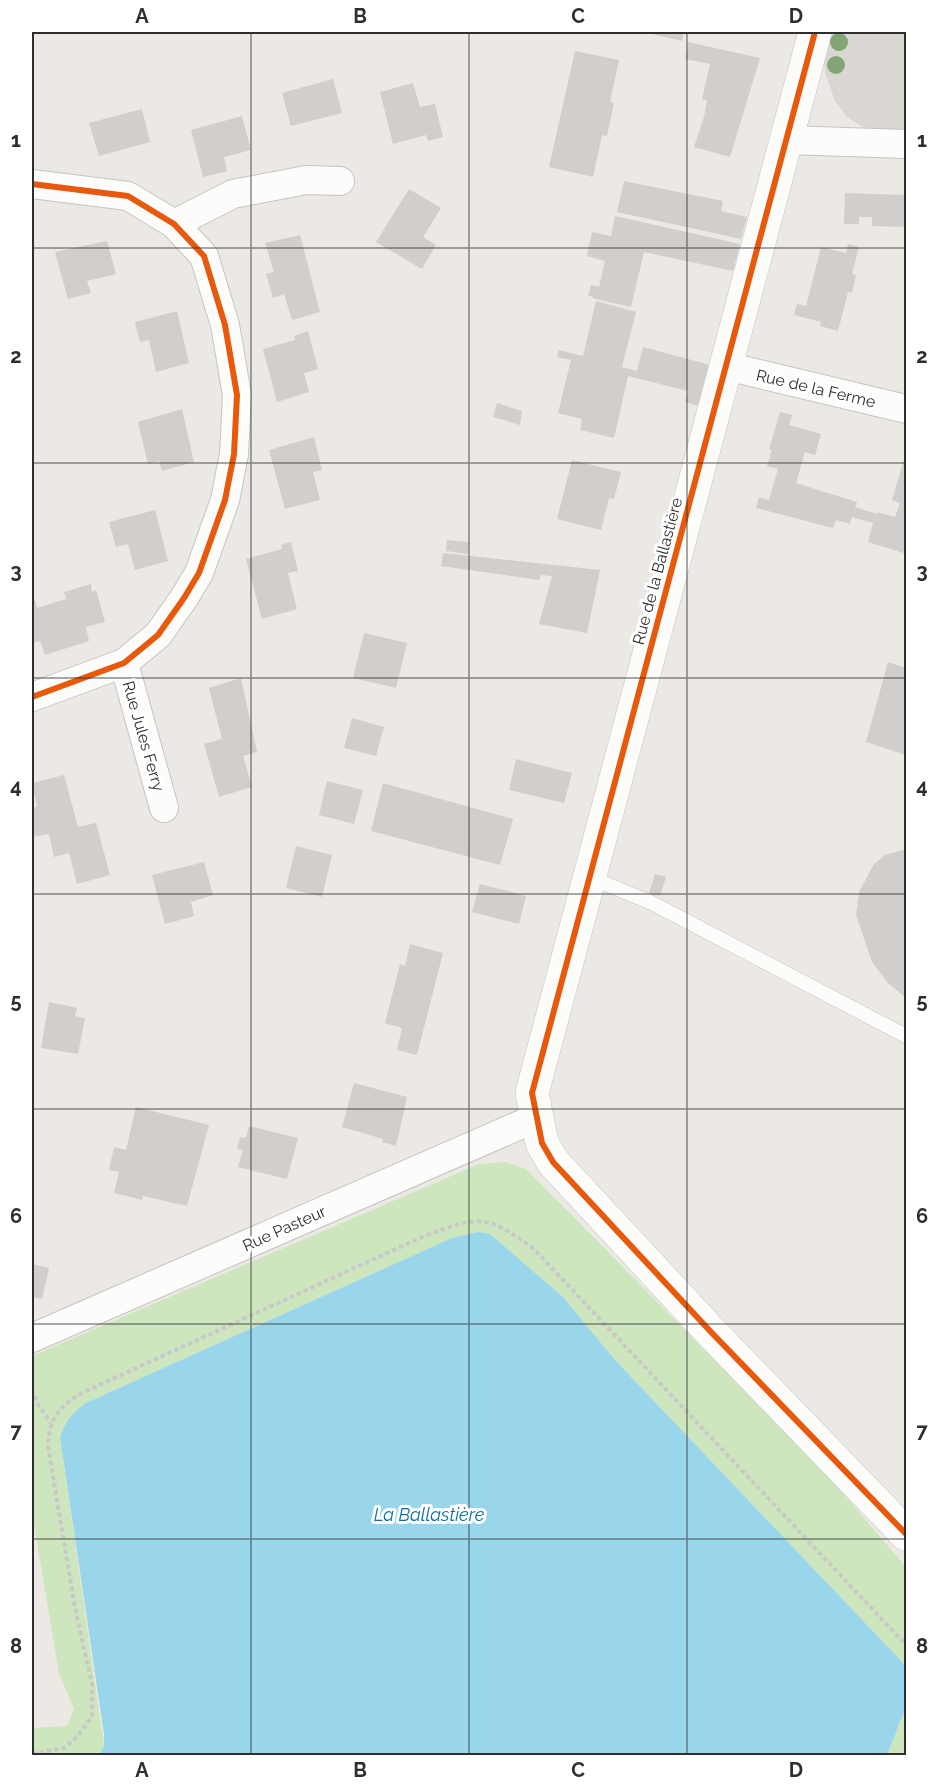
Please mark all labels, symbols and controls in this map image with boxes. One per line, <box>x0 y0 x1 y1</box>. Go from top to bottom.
text: A <box>135 4 149 28</box>
text: B <box>353 4 367 28</box>
text: C <box>571 4 585 28</box>
text: D <box>789 4 803 28</box>
text: 1 <box>11 128 21 152</box>
text: 1 <box>917 128 927 152</box>
text: 2 <box>10 344 22 368</box>
text: 2 <box>916 344 928 368</box>
street label: Rue de la Ferme <box>754 366 877 411</box>
street label: Rue de la Ballastière <box>629 496 686 647</box>
text: 3 <box>10 559 22 583</box>
text: 3 <box>916 559 928 583</box>
street label: Rue Jules Ferry <box>119 679 168 794</box>
text: 4 <box>10 774 22 798</box>
text: 4 <box>916 774 928 798</box>
text: 5 <box>10 989 22 1013</box>
text: 5 <box>916 989 928 1013</box>
street label: Rue Pasteur <box>240 1201 329 1255</box>
text: 6 <box>10 1204 22 1228</box>
text: 6 <box>916 1204 928 1228</box>
text: 7 <box>10 1419 22 1443</box>
text: 7 <box>916 1419 928 1443</box>
water label: La Ballastière <box>374 1504 485 1525</box>
text: 8 <box>10 1634 22 1658</box>
text: 8 <box>916 1634 928 1658</box>
text: A <box>135 1758 149 1782</box>
text: B <box>353 1758 367 1782</box>
text: C <box>571 1758 585 1782</box>
text: D <box>789 1758 803 1782</box>

